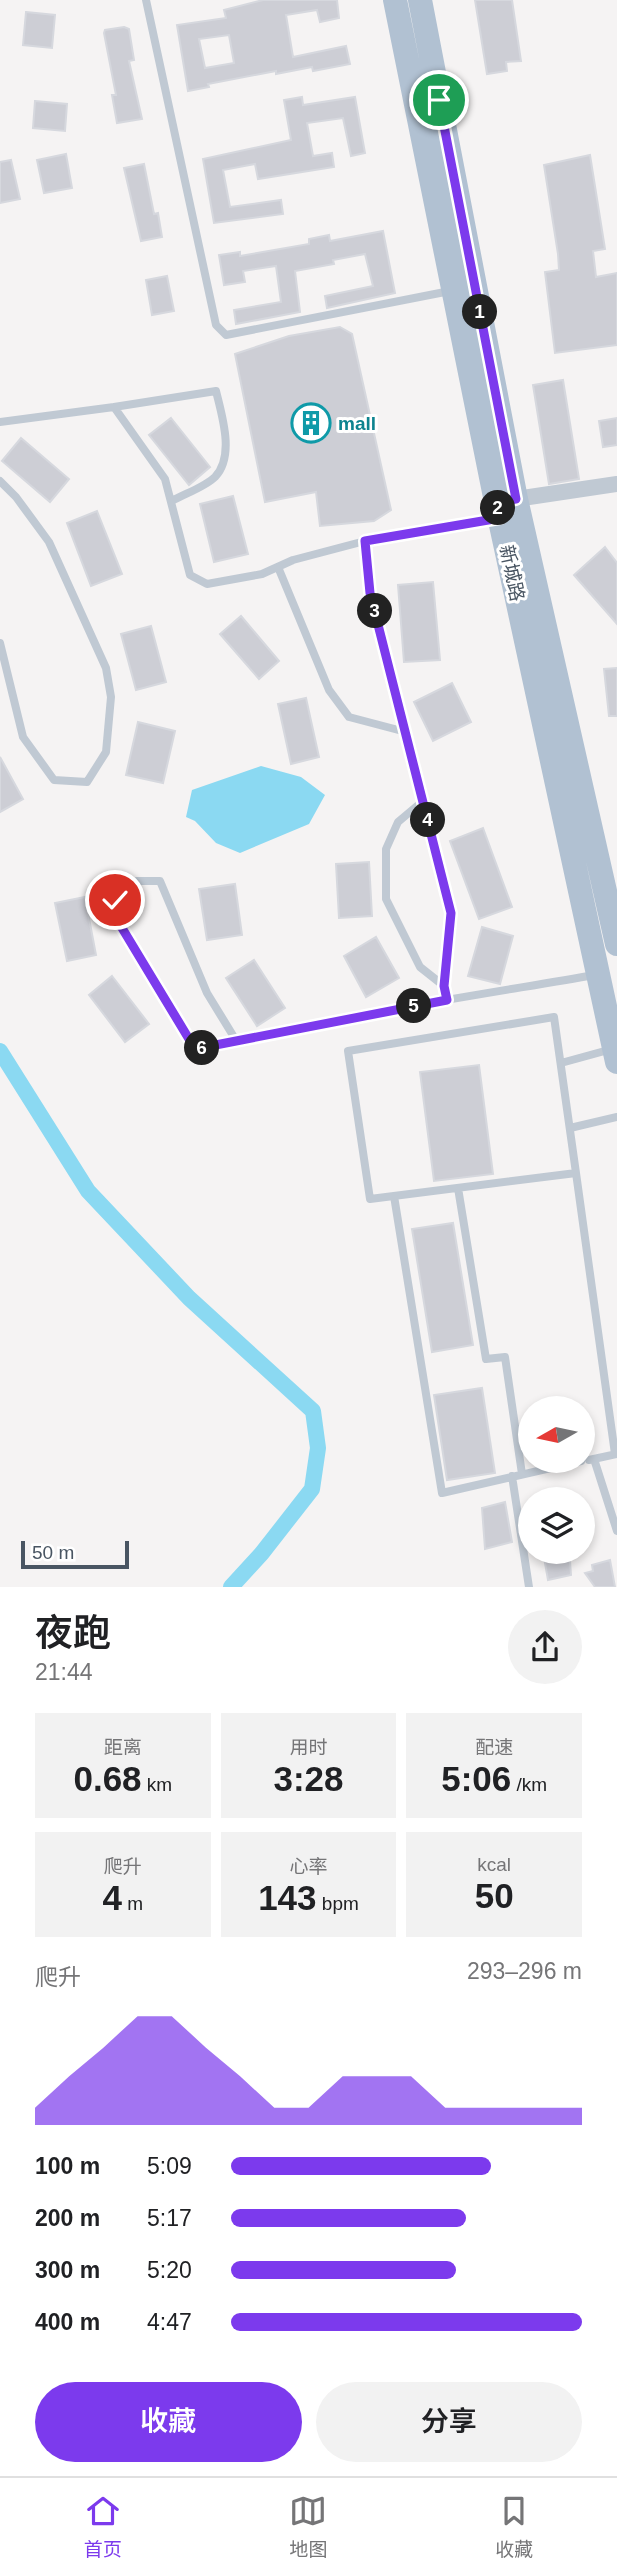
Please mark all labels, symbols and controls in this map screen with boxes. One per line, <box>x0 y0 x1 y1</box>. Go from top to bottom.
pin <box>409 70 469 130</box>
icon: arrive <box>420 81 458 119</box>
pin: 1 <box>462 294 498 330</box>
text: 1 <box>474 301 485 322</box>
building icon: mall <box>290 402 332 444</box>
place label: mall <box>338 413 376 434</box>
pin: 2 <box>480 490 516 526</box>
text: 2 <box>492 497 503 518</box>
street label: 新城路 <box>496 543 528 603</box>
pin: 3 <box>358 594 392 628</box>
text: 3 <box>369 600 380 621</box>
pin: 4 <box>410 802 446 838</box>
text: 4 <box>422 809 433 830</box>
pin <box>85 870 145 930</box>
icon: check <box>96 881 134 919</box>
pin: 5 <box>396 988 432 1024</box>
text: 5 <box>408 995 419 1016</box>
pin: 6 <box>184 1030 220 1066</box>
text: 6 <box>196 1037 207 1058</box>
north arrow <box>518 1396 595 1474</box>
map controls <box>518 1396 595 1564</box>
button: layers <box>518 1487 595 1564</box>
scale bar <box>21 1538 130 1570</box>
text: 50 m <box>32 1542 74 1563</box>
button: share <box>508 1610 582 1684</box>
text: 夜跑 <box>35 1612 111 1654</box>
text: 21:44 <box>35 1659 93 1685</box>
text: 距离 <box>104 1737 142 1758</box>
text: 用时 <box>289 1737 328 1758</box>
text: 配速 <box>475 1737 513 1758</box>
text: 0.68 <box>73 1759 142 1798</box>
text: 3:28 <box>273 1759 344 1798</box>
text: 5:06 <box>441 1759 511 1798</box>
text: km <box>142 1774 172 1795</box>
text: /km <box>511 1774 547 1795</box>
text: kcal <box>477 1854 511 1875</box>
text: 爬升 <box>104 1856 142 1877</box>
text: 心率 <box>289 1856 328 1877</box>
text: 50 <box>475 1876 514 1915</box>
text: 4 <box>103 1878 122 1917</box>
text: 143 <box>258 1878 317 1917</box>
text: m <box>122 1893 143 1914</box>
text: bpm <box>317 1893 359 1914</box>
text: 293–296 m <box>467 1958 582 1984</box>
text: 爬升 <box>35 1964 81 1990</box>
text: 100 m <box>35 2153 100 2179</box>
text: 5:09 <box>147 2153 192 2179</box>
text: 200 m <box>35 2205 100 2231</box>
text: 5:17 <box>147 2205 192 2231</box>
text: 300 m <box>35 2257 100 2283</box>
text: 5:20 <box>147 2257 192 2283</box>
text: 400 m <box>35 2309 100 2335</box>
text: 4:47 <box>147 2309 192 2335</box>
button: 收藏 <box>35 2382 302 2462</box>
button: 分享 <box>316 2382 582 2462</box>
tab: 首页 <box>84 2492 122 2561</box>
tab: 地图 <box>289 2492 327 2561</box>
tab: 收藏 <box>495 2492 533 2561</box>

